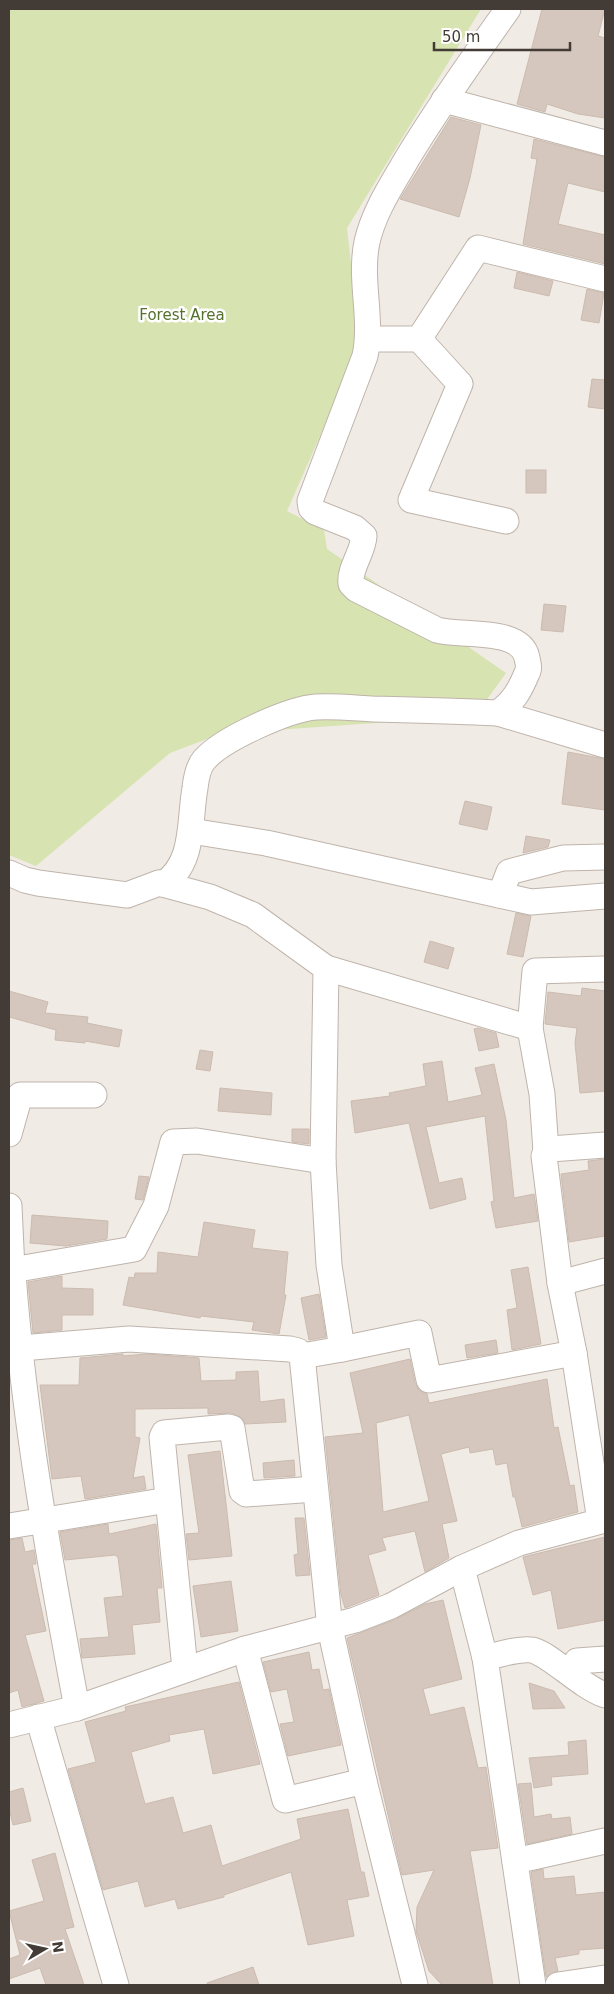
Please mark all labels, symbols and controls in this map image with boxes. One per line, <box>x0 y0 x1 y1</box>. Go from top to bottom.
scale bar <box>434 20 570 52</box>
text: 50 m <box>442 28 480 46</box>
park label: Forest Area <box>139 306 225 324</box>
north arrow <box>20 1924 70 1974</box>
text: N <box>49 1940 67 1954</box>

